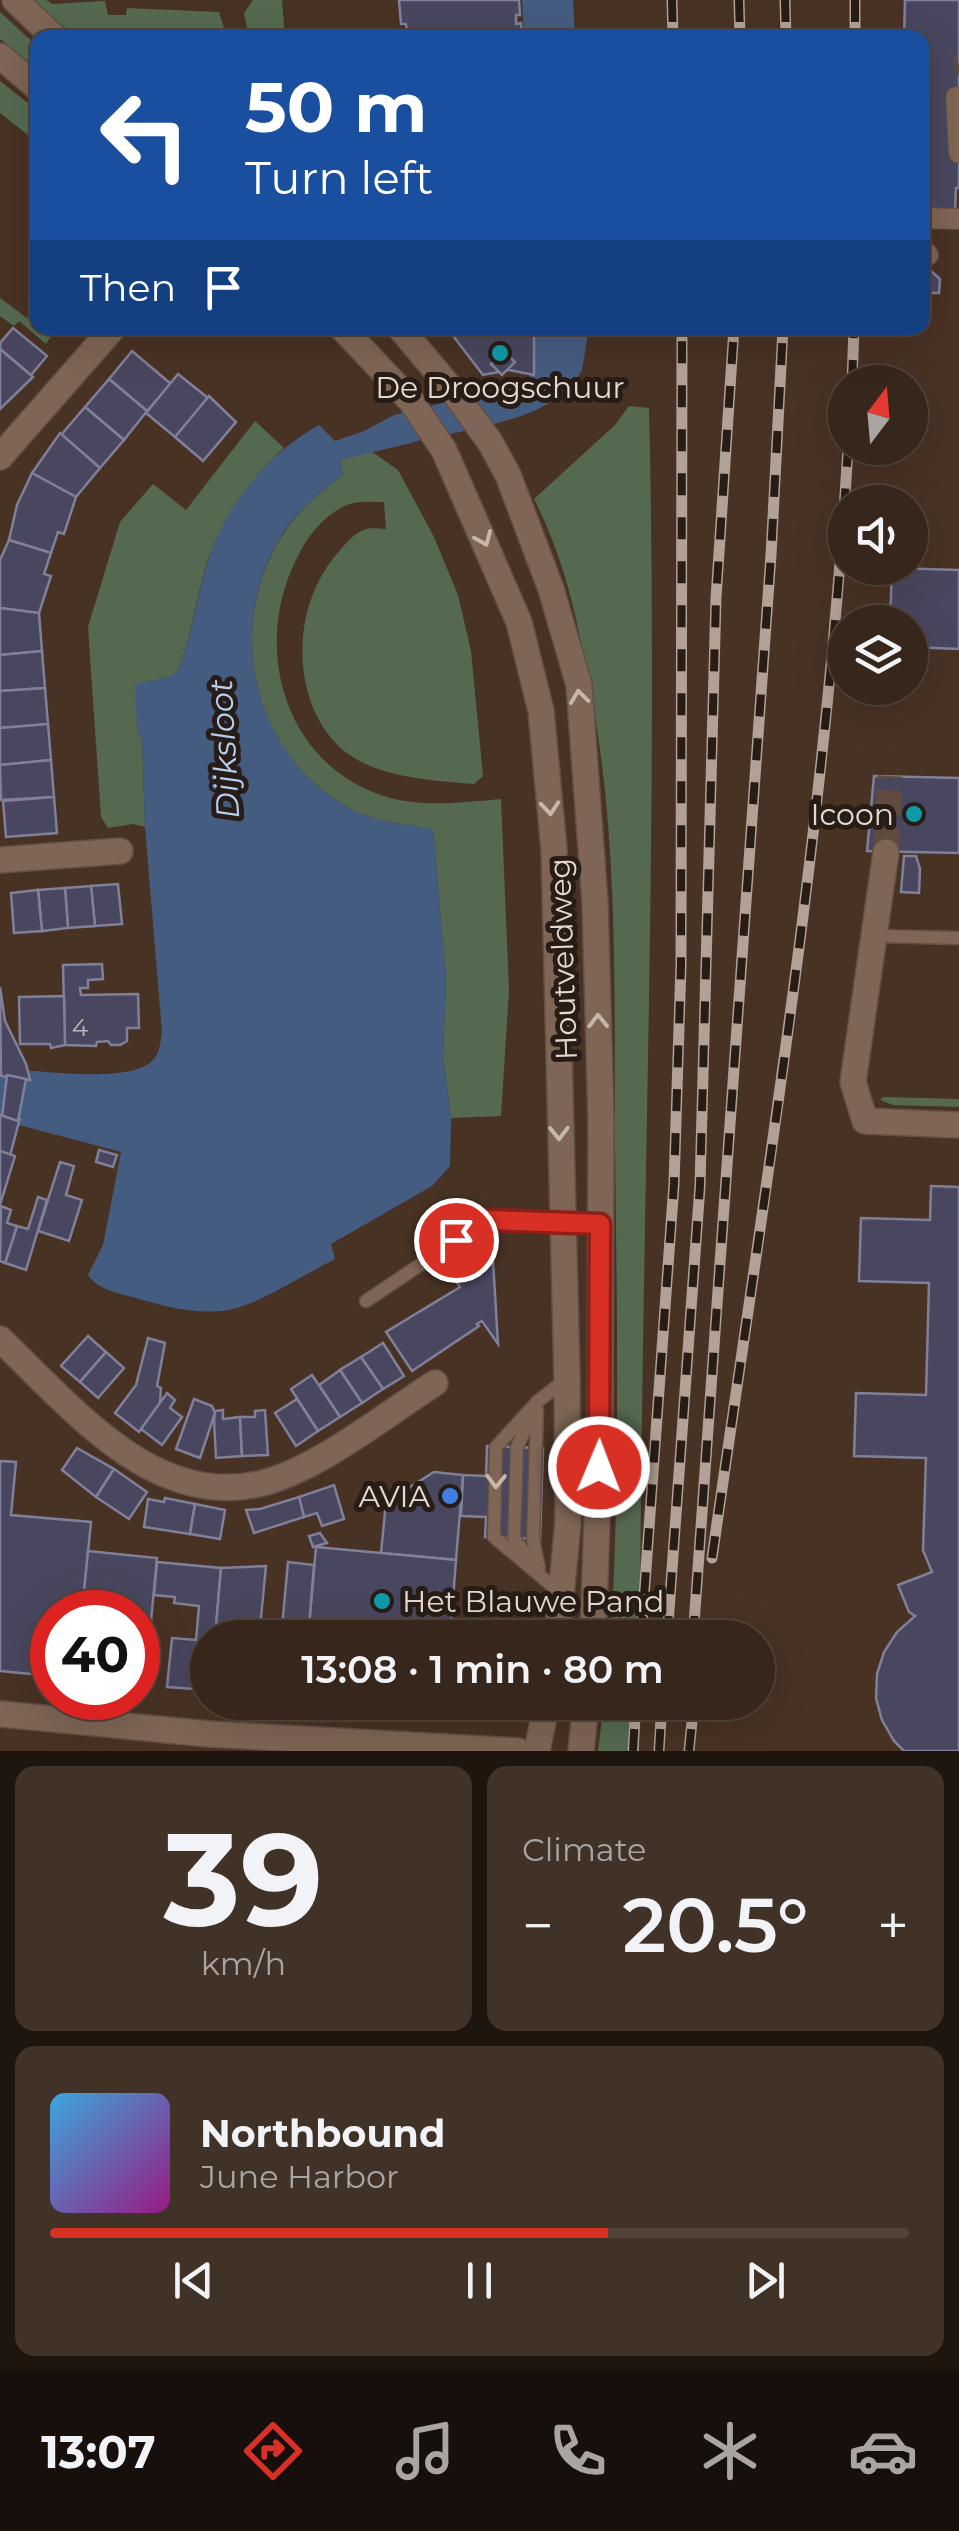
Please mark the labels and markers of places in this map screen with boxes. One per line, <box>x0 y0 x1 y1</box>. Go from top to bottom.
marker: De Droogschuur <box>489 342 511 364</box>
place label: De Droogschuur <box>375 369 625 406</box>
place label: Icoon <box>810 796 894 833</box>
marker: Icoon <box>903 803 925 825</box>
pin <box>414 1198 499 1283</box>
place label: AVIA <box>359 1478 430 1515</box>
marker: AVIA <box>439 1485 461 1507</box>
place label: Het Blauwe Pand <box>402 1583 664 1620</box>
marker: Het Blauwe Pand <box>371 1590 393 1612</box>

